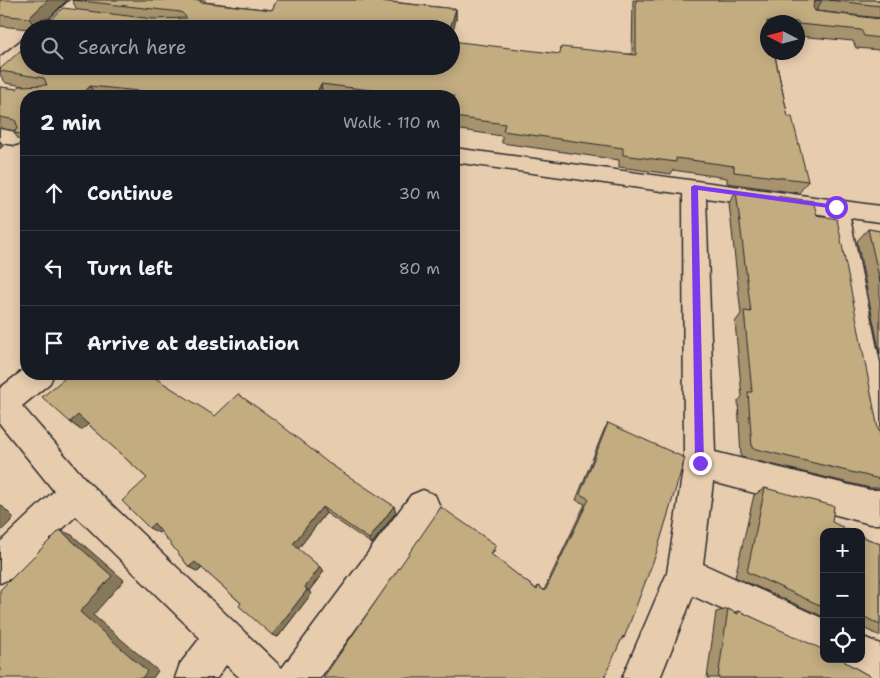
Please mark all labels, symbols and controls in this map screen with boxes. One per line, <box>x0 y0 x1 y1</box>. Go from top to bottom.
north arrow <box>760 15 805 60</box>
search box <box>20 20 460 75</box>
icon: search <box>38 34 66 62</box>
text: Search here <box>78 35 187 60</box>
text: 2 min <box>40 109 101 137</box>
text: Walk · 110 m <box>343 112 440 133</box>
icon: ahead <box>40 179 68 207</box>
text: Continue <box>87 181 173 206</box>
text: 30 m <box>399 183 440 204</box>
route start <box>825 196 848 219</box>
icon: left <box>40 254 68 282</box>
text: Turn left <box>87 256 173 281</box>
text: 80 m <box>399 258 440 279</box>
icon: arrive <box>40 329 68 357</box>
text: Arrive at destination <box>87 331 299 356</box>
route end <box>689 452 712 475</box>
map controls <box>820 528 865 663</box>
button: + <box>820 528 865 573</box>
button: − <box>820 573 865 618</box>
button: locate <box>820 618 865 663</box>

